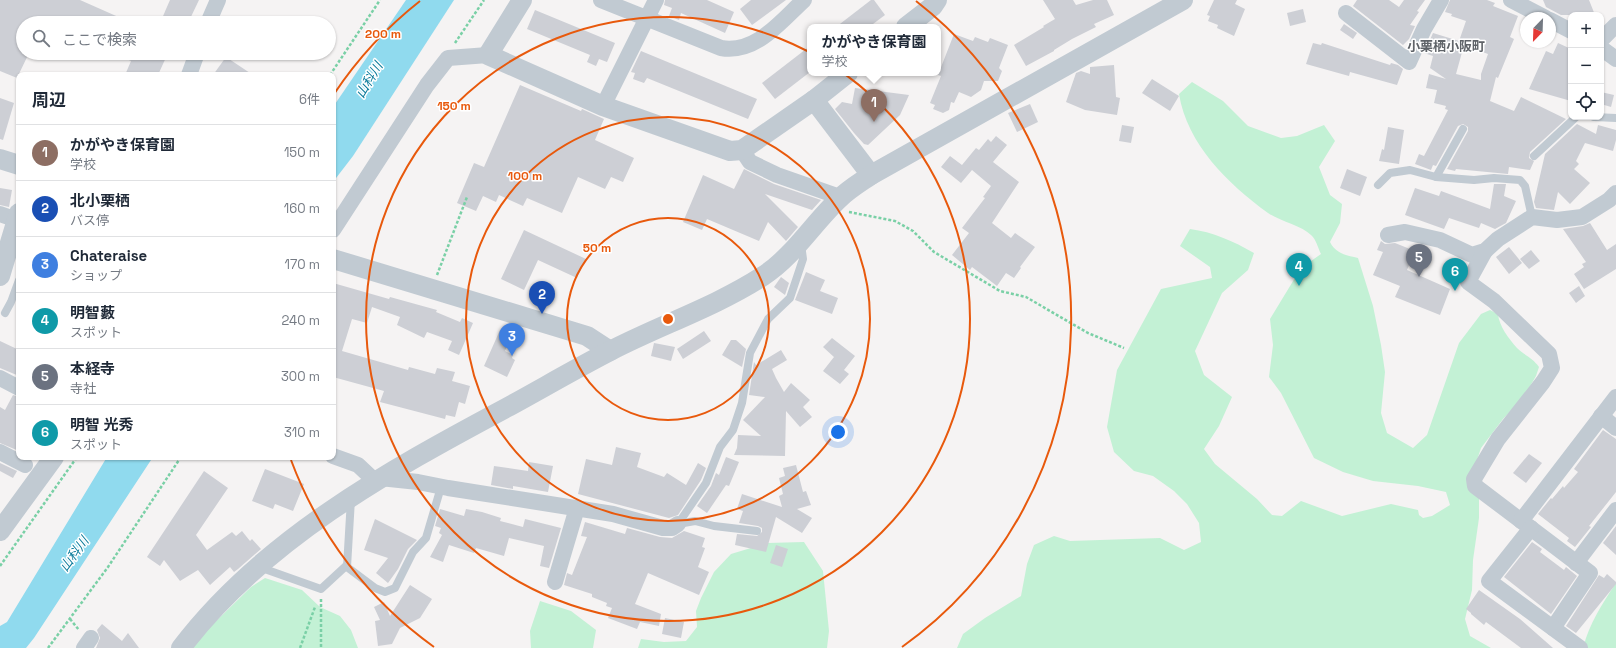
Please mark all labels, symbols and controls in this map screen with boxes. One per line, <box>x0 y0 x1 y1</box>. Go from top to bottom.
north arrow <box>1520 12 1556 48</box>
map controls <box>1568 12 1604 120</box>
button: + <box>1568 12 1604 48</box>
search box <box>16 16 336 60</box>
popup <box>807 24 941 76</box>
text: 200 m <box>365 26 401 42</box>
icon: search <box>30 27 52 49</box>
text: ここで検索 <box>62 30 137 49</box>
text: かがやき保育園 <box>821 32 927 51</box>
district label: 小栗栖小阪町 <box>1407 38 1485 55</box>
button: − <box>1568 48 1604 84</box>
text: 学校 <box>821 53 848 70</box>
water label: 山科川 <box>352 57 387 101</box>
button: locate <box>1568 84 1604 120</box>
text: 周辺 <box>32 89 66 111</box>
pin: 1 <box>861 89 887 122</box>
text: 6件 <box>299 91 320 108</box>
text: 150 m <box>437 98 471 114</box>
text: かがやき保育園 <box>70 135 175 154</box>
text: 1 <box>42 144 48 161</box>
text: 150 m <box>284 144 320 161</box>
text: 学校 <box>70 156 96 173</box>
text: 100 m <box>508 168 542 184</box>
text: 北小栗栖 <box>70 191 130 210</box>
text: 2 <box>41 200 49 217</box>
text: 160 m <box>284 200 320 217</box>
text: バス停 <box>70 212 109 229</box>
text: 50 m <box>583 240 611 256</box>
pin: 5 <box>1406 244 1432 277</box>
text: Chateraise <box>70 246 147 265</box>
pin: 4 <box>1286 253 1312 286</box>
text: 3 <box>41 256 49 273</box>
text: 170 m <box>284 256 320 273</box>
pin: 6 <box>1442 258 1468 291</box>
text: ショップ <box>70 267 122 284</box>
pin: 2 <box>529 281 555 314</box>
text: 明智藪 <box>70 303 115 322</box>
text: 4 <box>41 312 49 329</box>
text: 240 m <box>282 312 320 329</box>
centre of rings <box>661 312 675 326</box>
pin: 3 <box>499 323 525 356</box>
text: スポット <box>70 324 122 341</box>
text: 本経寺 <box>70 359 115 378</box>
text: 5 <box>41 368 49 385</box>
text: 300 m <box>281 368 320 385</box>
text: 寺社 <box>70 380 96 397</box>
text: 明智 光秀 <box>70 415 134 434</box>
your location <box>828 422 848 442</box>
text: 6 <box>41 424 49 441</box>
text: 310 m <box>284 424 320 441</box>
text: スポット <box>70 436 122 453</box>
water label: 山科川 <box>56 532 94 575</box>

